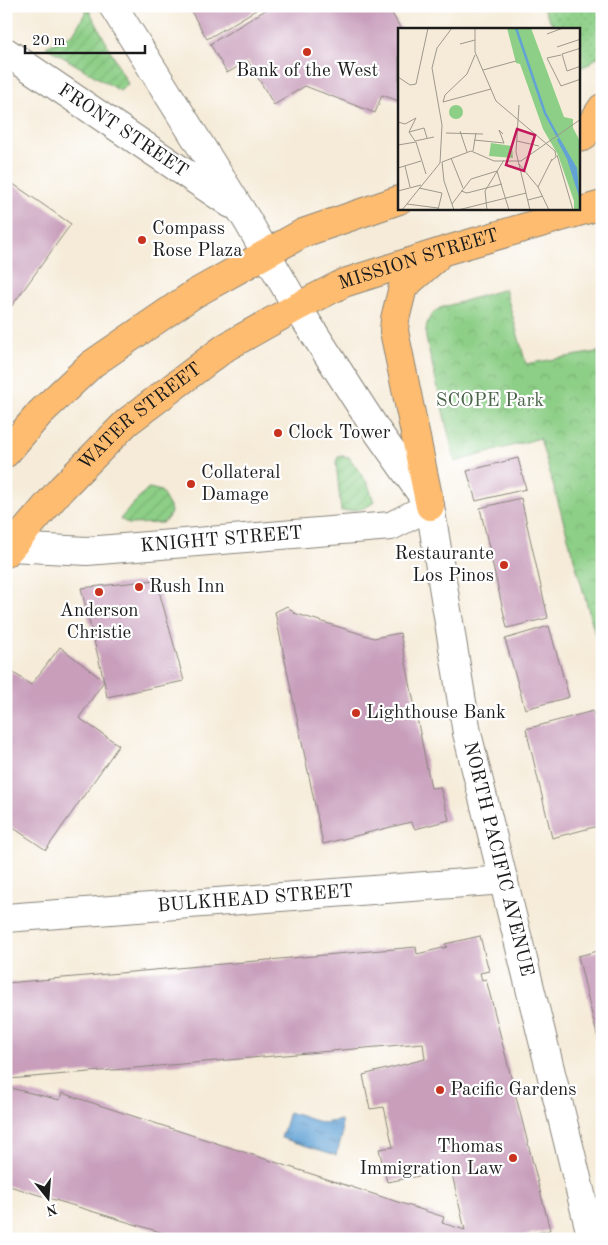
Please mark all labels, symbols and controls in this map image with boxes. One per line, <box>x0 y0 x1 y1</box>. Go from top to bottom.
scale bar <box>25 22 145 54</box>
inset map <box>398 28 580 210</box>
text: 20 m <box>32 34 66 49</box>
marker: Bank of the West <box>301 46 313 58</box>
place label: Bank of the West <box>236 62 378 81</box>
street label: FRONT STREET <box>54 80 191 181</box>
place label: Compass Rose Plaza <box>152 220 243 261</box>
street label: MISSION STREET <box>336 226 501 294</box>
marker: Compass Rose Plaza <box>136 234 148 246</box>
street label: WATER STREET <box>75 359 205 474</box>
park label: SCOPE Park <box>436 392 544 411</box>
place label: Clock Tower <box>288 424 391 443</box>
marker: Clock Tower <box>272 427 284 439</box>
place label: Collateral Damage <box>201 464 281 505</box>
marker: Collateral Damage <box>185 478 197 490</box>
street label: KNIGHT STREET <box>139 524 303 556</box>
place label: Restaurante Los Pinos <box>394 545 494 586</box>
marker: Restaurante Los Pinos <box>498 559 510 571</box>
place label: Rush Inn <box>149 578 225 597</box>
marker: Rush Inn <box>133 581 145 593</box>
marker: Anderson Christie <box>93 586 105 598</box>
place label: Anderson Christie <box>59 602 139 643</box>
place label: Lighthouse Bank <box>366 704 506 723</box>
marker: Lighthouse Bank <box>350 707 362 719</box>
street label: NORTH PACIFIC AVENUE <box>460 740 536 978</box>
street label: BULKHEAD STREET <box>157 882 354 916</box>
place label: Pacific Gardens <box>450 1081 577 1100</box>
marker: Pacific Gardens <box>434 1084 446 1096</box>
place label: Thomas Immigration Law <box>360 1138 503 1179</box>
marker: Thomas Immigration Law <box>507 1152 519 1164</box>
north arrow <box>22 1172 72 1222</box>
text: N <box>44 1201 59 1218</box>

